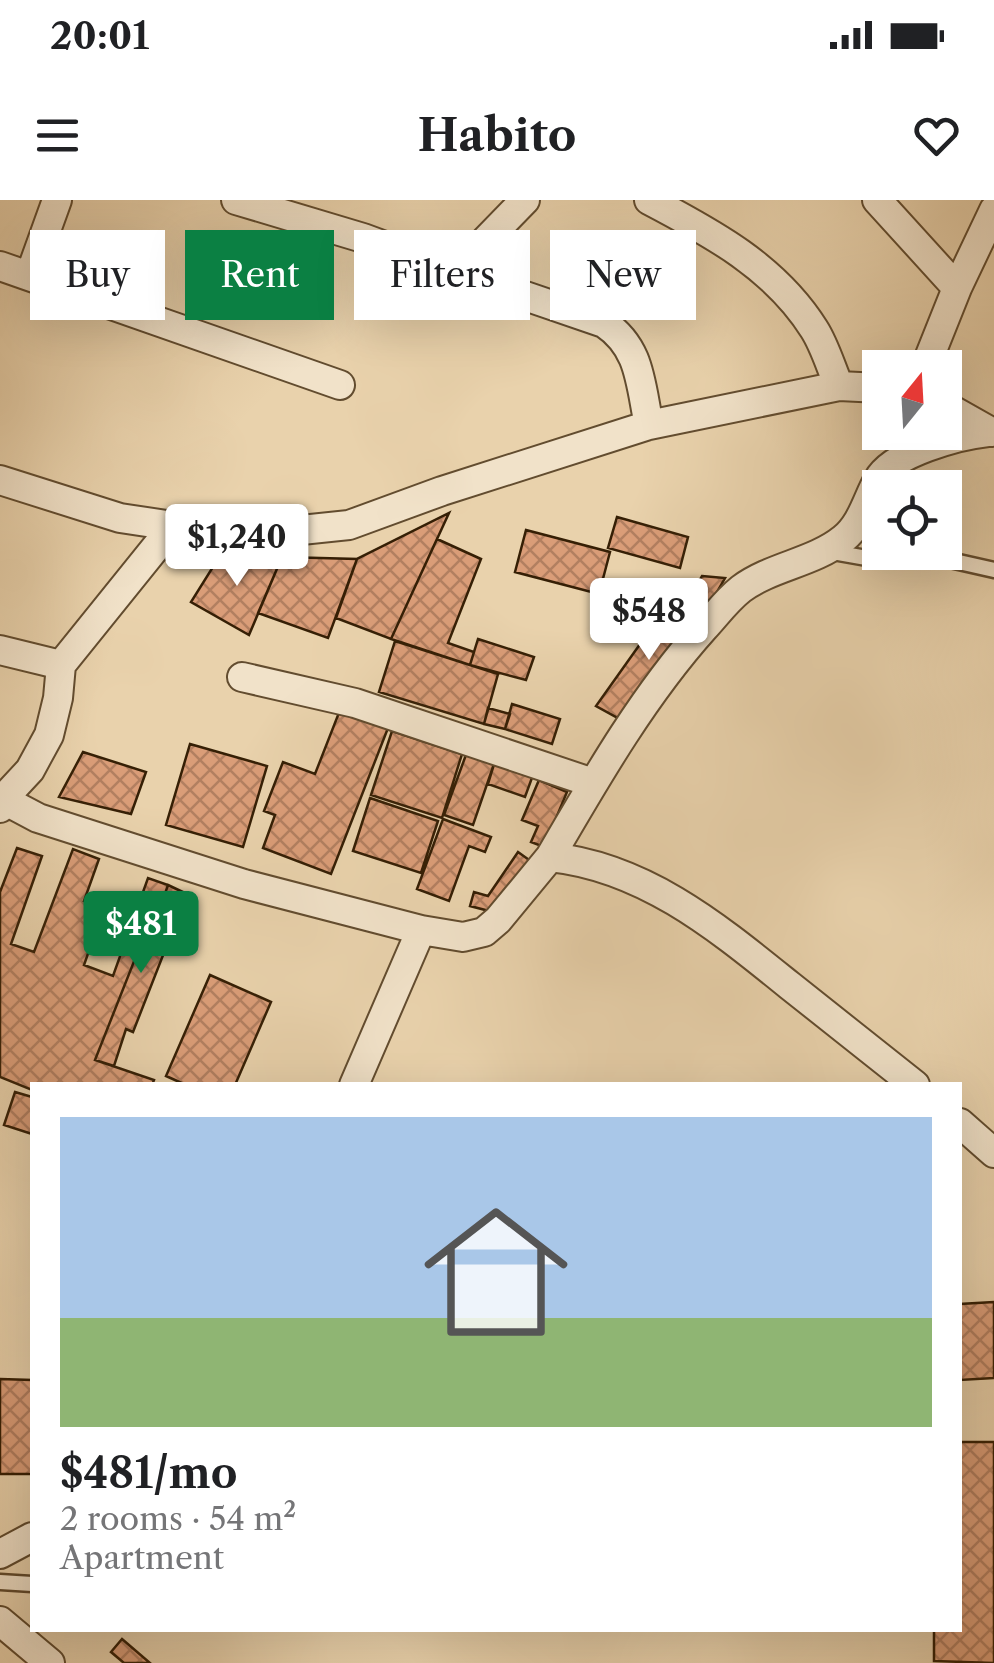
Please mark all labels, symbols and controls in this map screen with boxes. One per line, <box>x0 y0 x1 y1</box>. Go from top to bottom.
text: 20:01 <box>50 12 149 59</box>
text: Habito <box>418 107 576 163</box>
icon: menu <box>30 108 85 163</box>
icon: heart <box>909 108 964 163</box>
chip: Buy <box>30 230 165 320</box>
chip: Rent <box>185 230 334 320</box>
chip: Filters <box>354 230 530 320</box>
chip: New <box>550 230 696 320</box>
north arrow <box>862 350 962 450</box>
map controls <box>862 350 962 570</box>
button: locate <box>862 470 962 570</box>
pin: $1,240 <box>156 504 318 589</box>
text: $1,240 <box>187 517 287 556</box>
pin: $548 <box>590 578 708 663</box>
text: $548 <box>612 591 686 630</box>
pin: $481 <box>82 891 200 976</box>
text: $481 <box>106 904 176 943</box>
icon: home <box>406 1182 586 1362</box>
text: $481/mo <box>60 1447 237 1499</box>
text: 2 rooms · 54 m² <box>60 1499 296 1538</box>
text: Apartment <box>60 1538 224 1577</box>

